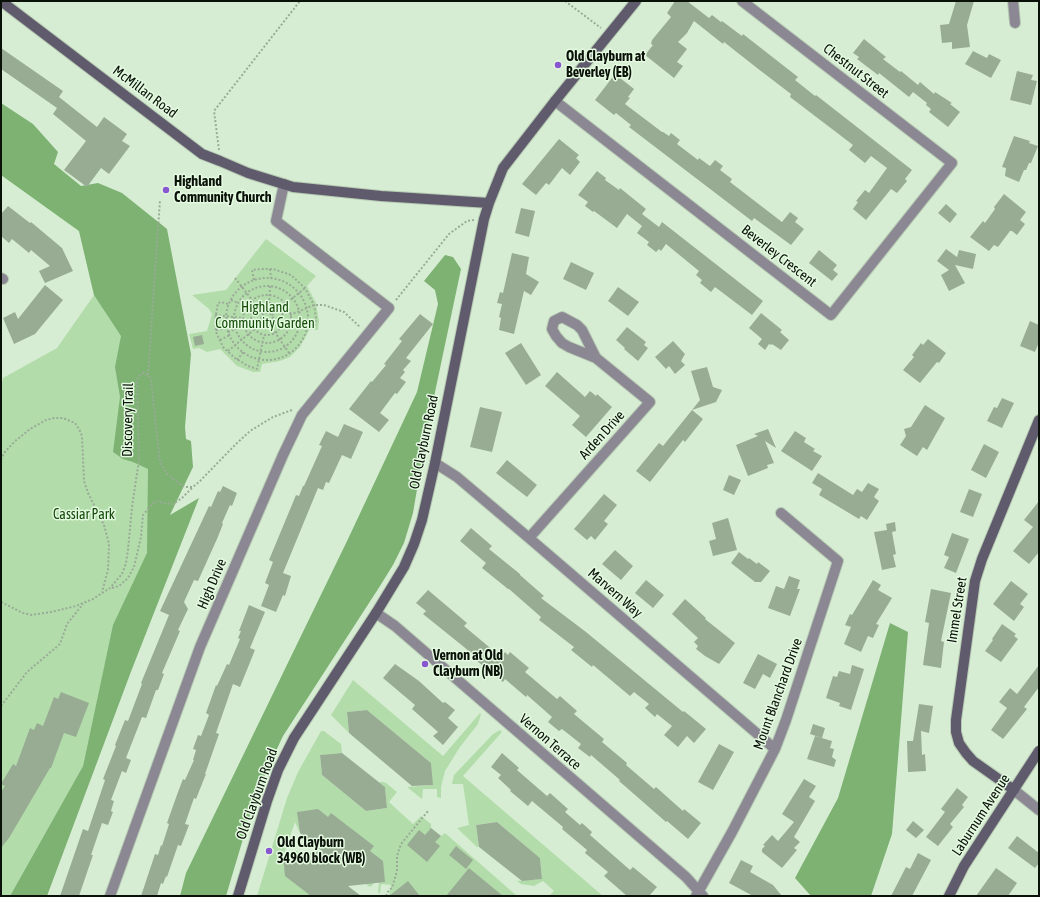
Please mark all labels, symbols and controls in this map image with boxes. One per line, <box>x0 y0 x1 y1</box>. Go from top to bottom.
street label: Chestnut Street <box>820 40 892 102</box>
place label: Old Clayburn at Beverley (EB) <box>566 49 645 82</box>
marker: Old Clayburn at Beverley (EB) <box>553 60 563 70</box>
street label: McMillan Road <box>109 62 181 122</box>
place label: Highland Community Church <box>174 174 271 206</box>
marker: Highland Community Church <box>161 185 171 195</box>
street label: Beverley Crescent <box>738 222 820 290</box>
park label: Highland Community Garden <box>215 300 315 332</box>
street label: Discovery Trail <box>119 383 137 457</box>
street label: Old Clayburn Road <box>406 394 442 490</box>
street label: Arden Drive <box>576 407 628 463</box>
park label: Cassiar Park <box>53 507 115 523</box>
street label: High Drive <box>194 556 230 612</box>
street label: Marvern Way <box>584 565 646 621</box>
street label: Immel Street <box>944 576 970 644</box>
street label: Mount Blanchard Drive <box>750 636 806 752</box>
place label: Vernon at Old Clayburn (NB) <box>433 648 503 680</box>
marker: Vernon at Old Clayburn (NB) <box>420 659 430 669</box>
street label: Vernon Terrace <box>516 711 584 773</box>
street label: Old Clayburn Road <box>233 746 281 842</box>
street label: Laburnum Avenue <box>948 771 1014 859</box>
place label: Old Clayburn 34960 block (WB) <box>277 835 365 868</box>
marker: Old Clayburn 34960 block (WB) <box>264 846 274 856</box>

